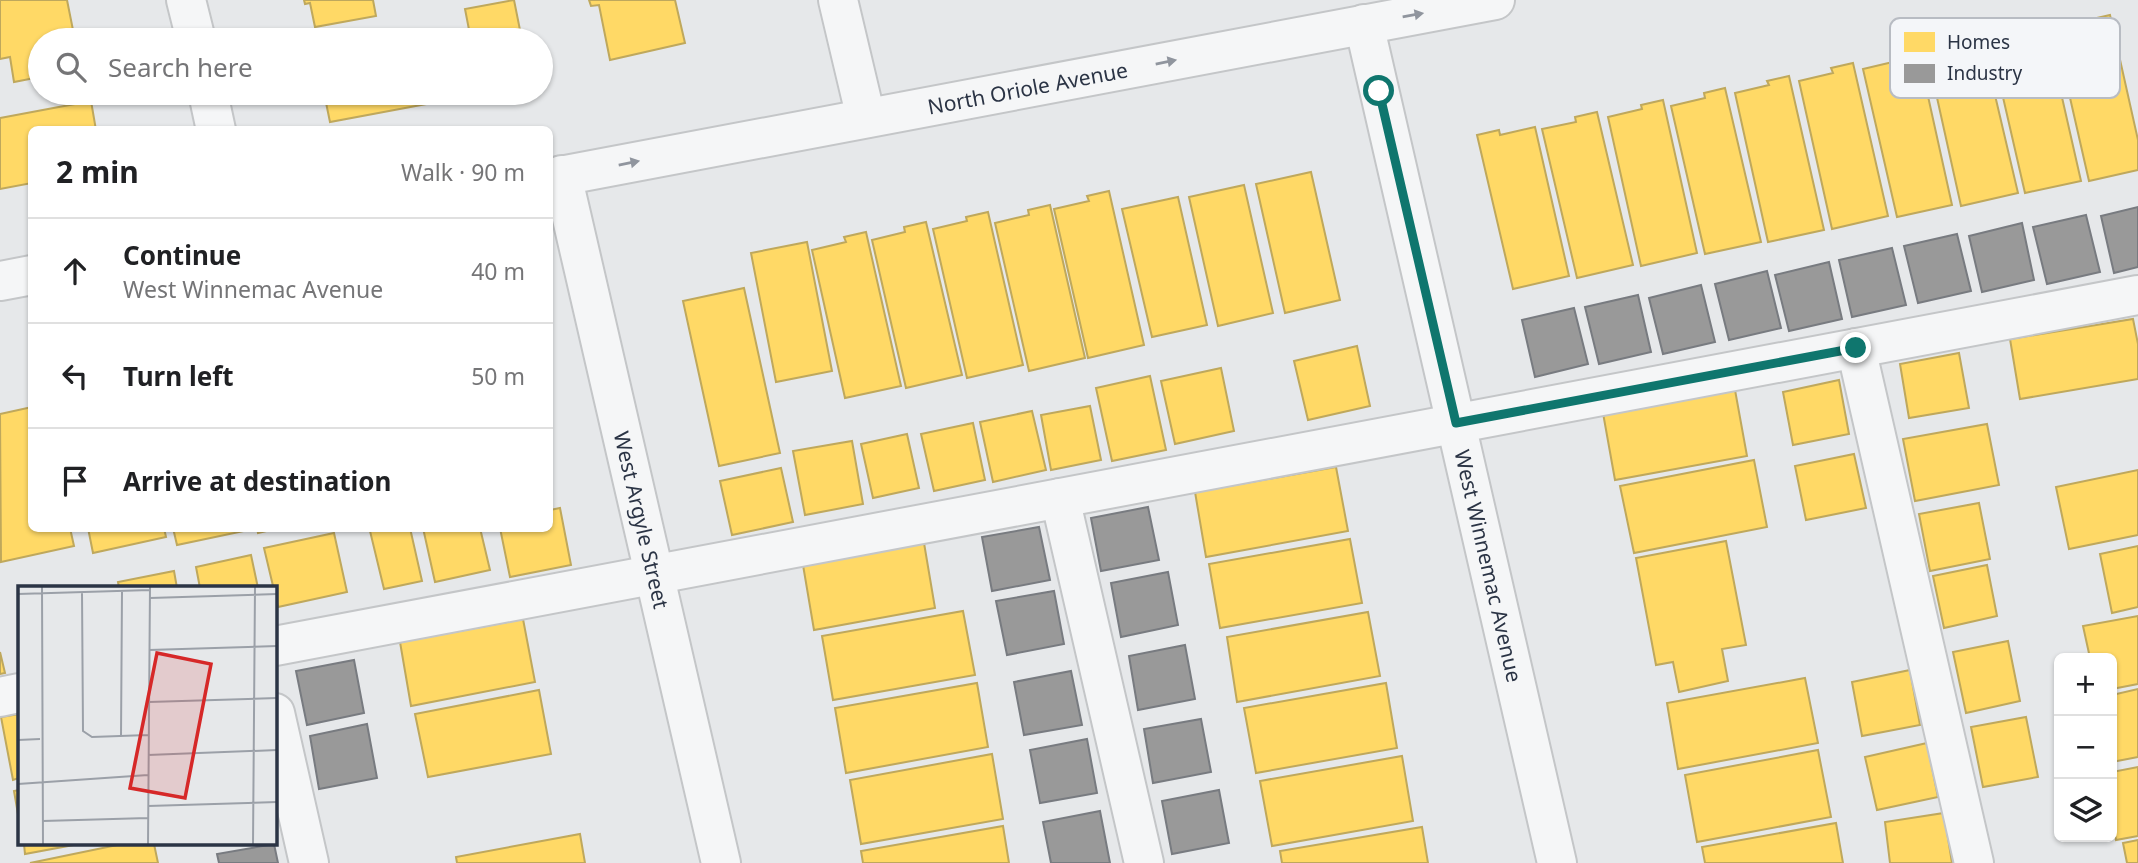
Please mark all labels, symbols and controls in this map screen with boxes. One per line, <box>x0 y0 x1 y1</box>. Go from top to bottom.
one-way arrow <box>1403 9 1425 20</box>
legend <box>1890 18 2120 98</box>
search box <box>28 28 553 105</box>
text: Homes <box>1947 29 2010 55</box>
icon: search <box>52 48 90 86</box>
text: Search here <box>108 49 253 85</box>
street label: North Oriole Avenue <box>925 55 1130 121</box>
one-way arrow <box>1155 56 1177 67</box>
text: Industry <box>1947 60 2022 86</box>
route start <box>1363 75 1394 106</box>
text: 2 min <box>56 151 139 192</box>
text: Walk · 90 m <box>401 156 525 188</box>
one-way arrow <box>618 157 640 168</box>
text: Continue <box>123 237 241 273</box>
icon: ahead <box>56 252 94 290</box>
text: 40 m <box>471 255 525 287</box>
text: West Winnemac Avenue <box>123 273 383 305</box>
route end <box>1840 332 1871 363</box>
icon: left <box>56 357 94 395</box>
text: Turn left <box>123 358 234 394</box>
text: 50 m <box>471 360 525 392</box>
street label: West Argyle Street <box>608 429 676 612</box>
street label: West Winnemac Avenue <box>1448 447 1529 685</box>
icon: arrive <box>56 462 94 500</box>
text: Arrive at destination <box>123 463 392 499</box>
inset map <box>18 586 276 846</box>
map controls <box>2054 653 2117 842</box>
button: + <box>2054 653 2117 716</box>
button: − <box>2054 716 2117 779</box>
button: layers <box>2054 779 2117 842</box>

